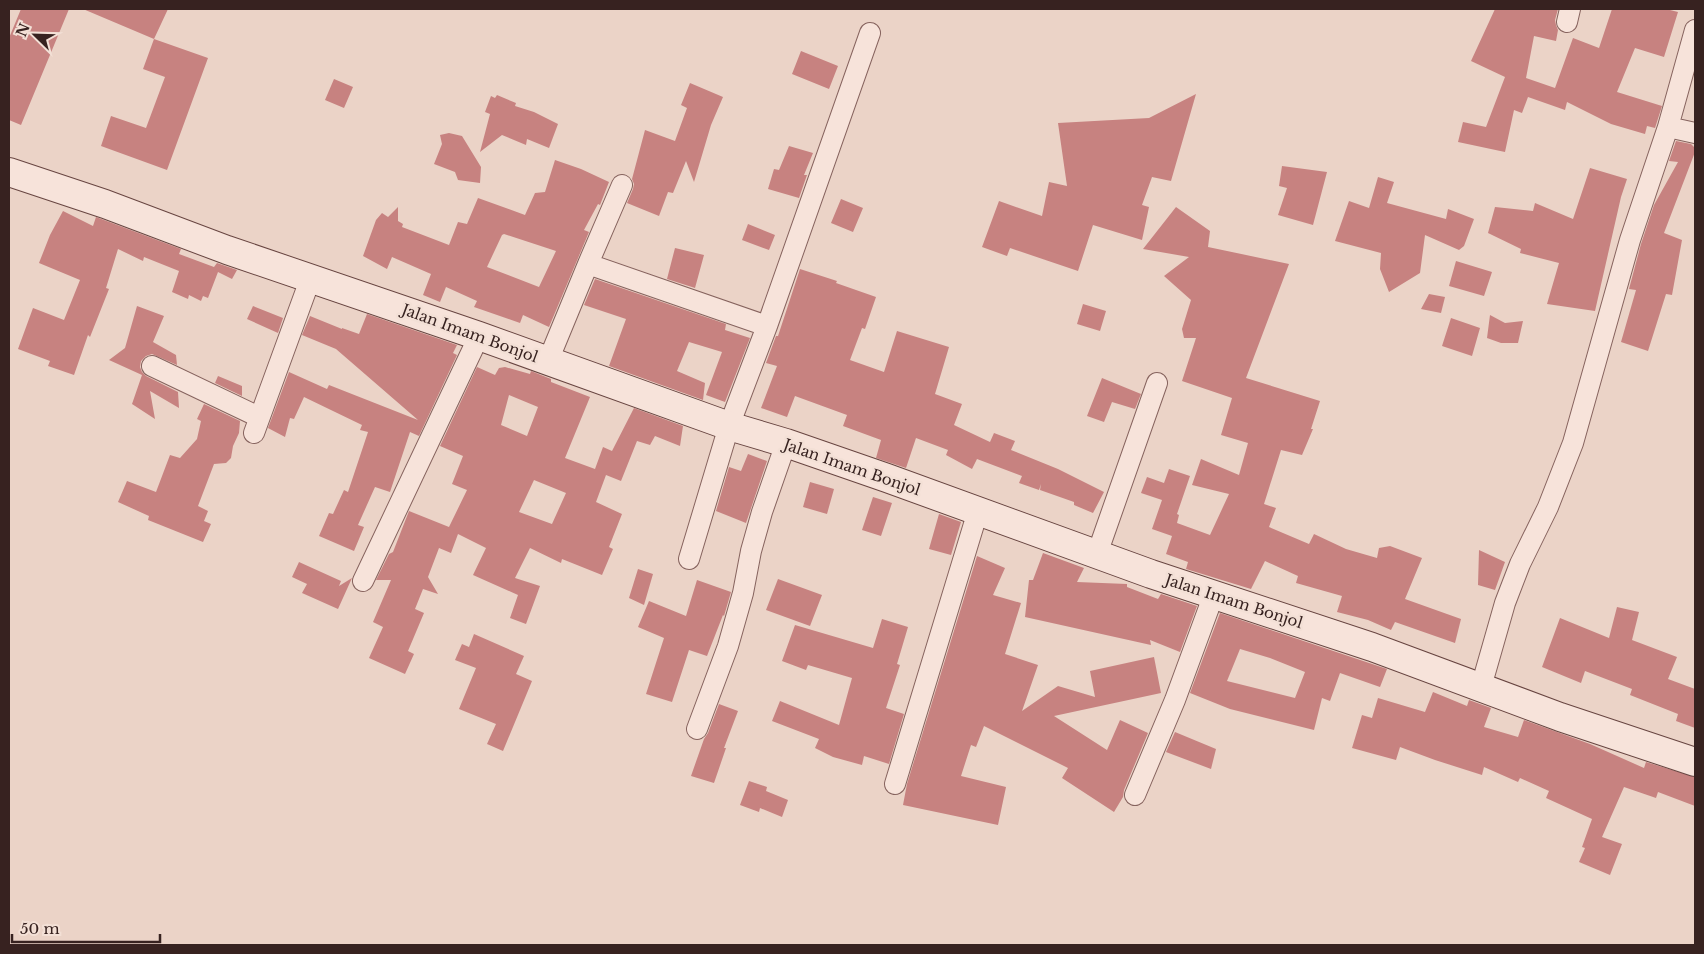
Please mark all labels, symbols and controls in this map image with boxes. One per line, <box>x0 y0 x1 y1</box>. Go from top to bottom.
north arrow <box>10 10 60 60</box>
text: N <box>12 20 34 39</box>
street label: Jalan Imam Bonjol <box>397 299 541 367</box>
street label: Jalan Imam Bonjol <box>779 434 923 499</box>
street label: Jalan Imam Bonjol <box>1161 569 1305 632</box>
scale bar <box>12 912 160 944</box>
text: 50 m <box>20 919 60 938</box>

